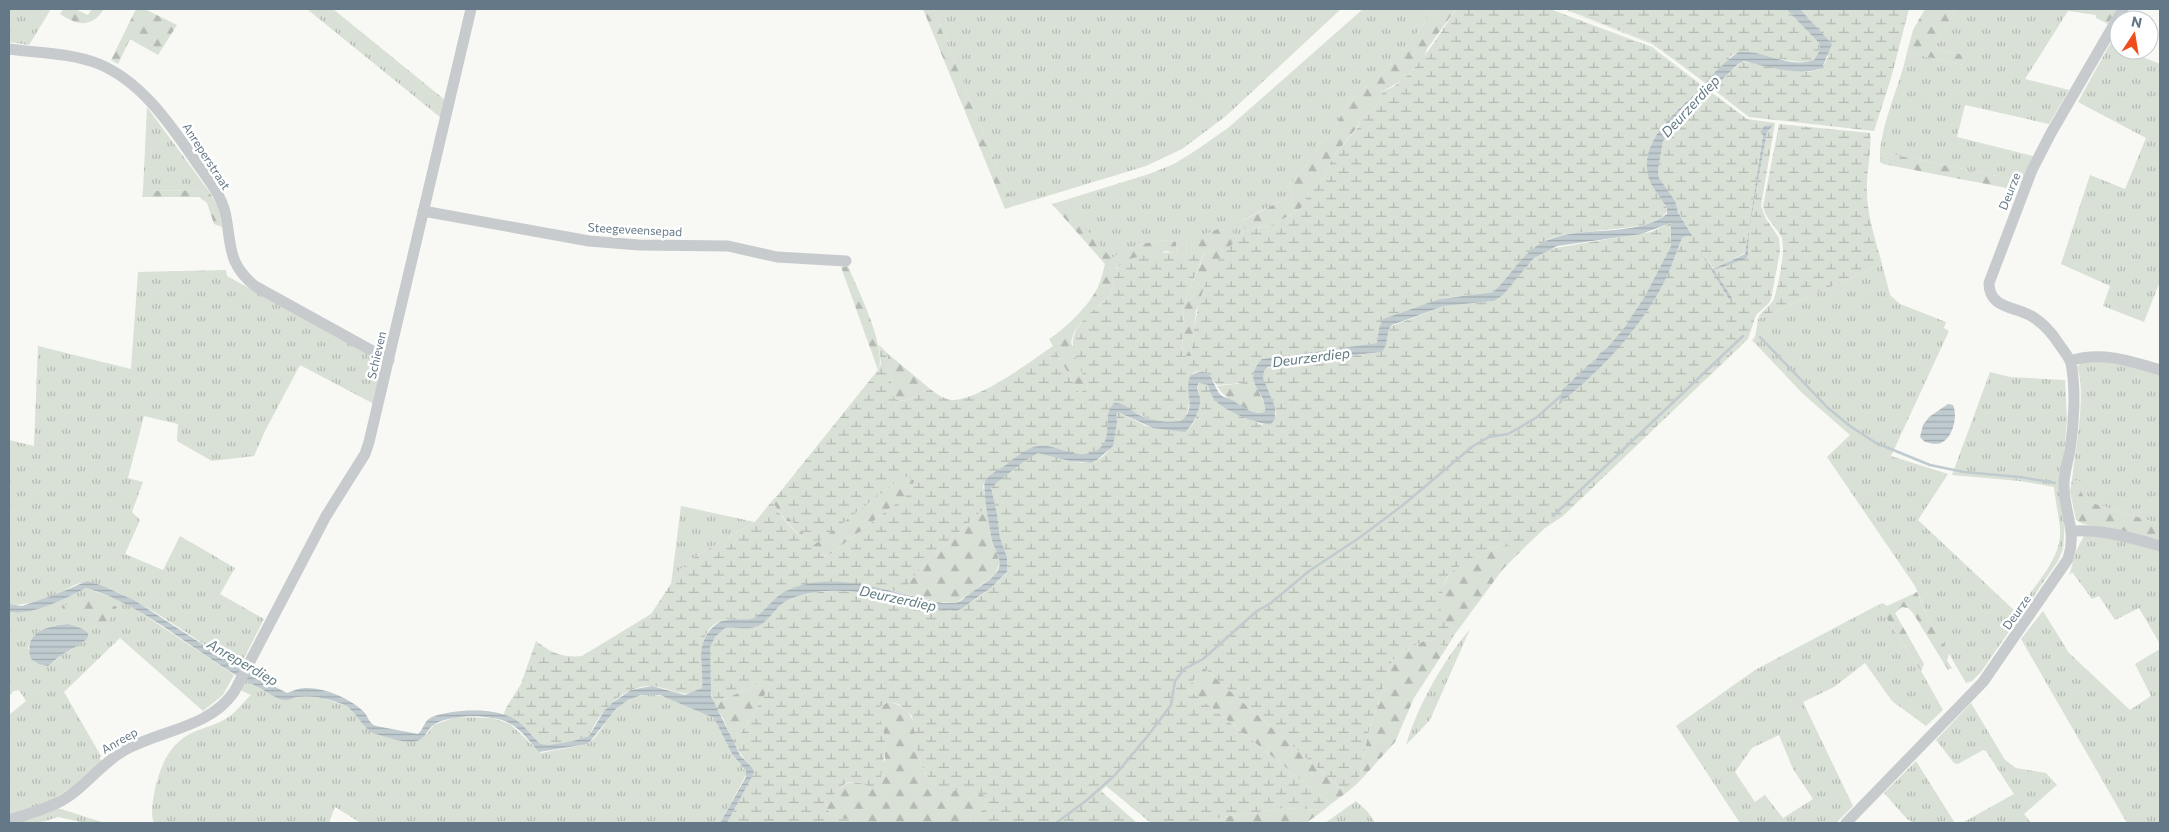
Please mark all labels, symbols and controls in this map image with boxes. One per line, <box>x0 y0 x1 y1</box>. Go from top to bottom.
north arrow <box>2109 10 2159 60</box>
text: N <box>2130 12 2144 31</box>
water label: Deurzerdiep <box>1657 72 1723 140</box>
street label: Anreperstraat <box>180 120 234 192</box>
street label: Deurze <box>1995 170 2023 212</box>
street label: Steegeveensepad <box>587 220 683 238</box>
street label: Schieven <box>364 330 388 380</box>
water label: Deurzerdiep <box>1271 344 1351 370</box>
water label: Deurzerdiep <box>858 582 938 614</box>
street label: Deurze <box>1999 592 2033 632</box>
water label: Anreperdiep <box>204 634 281 689</box>
street label: Anreep <box>98 724 140 756</box>

